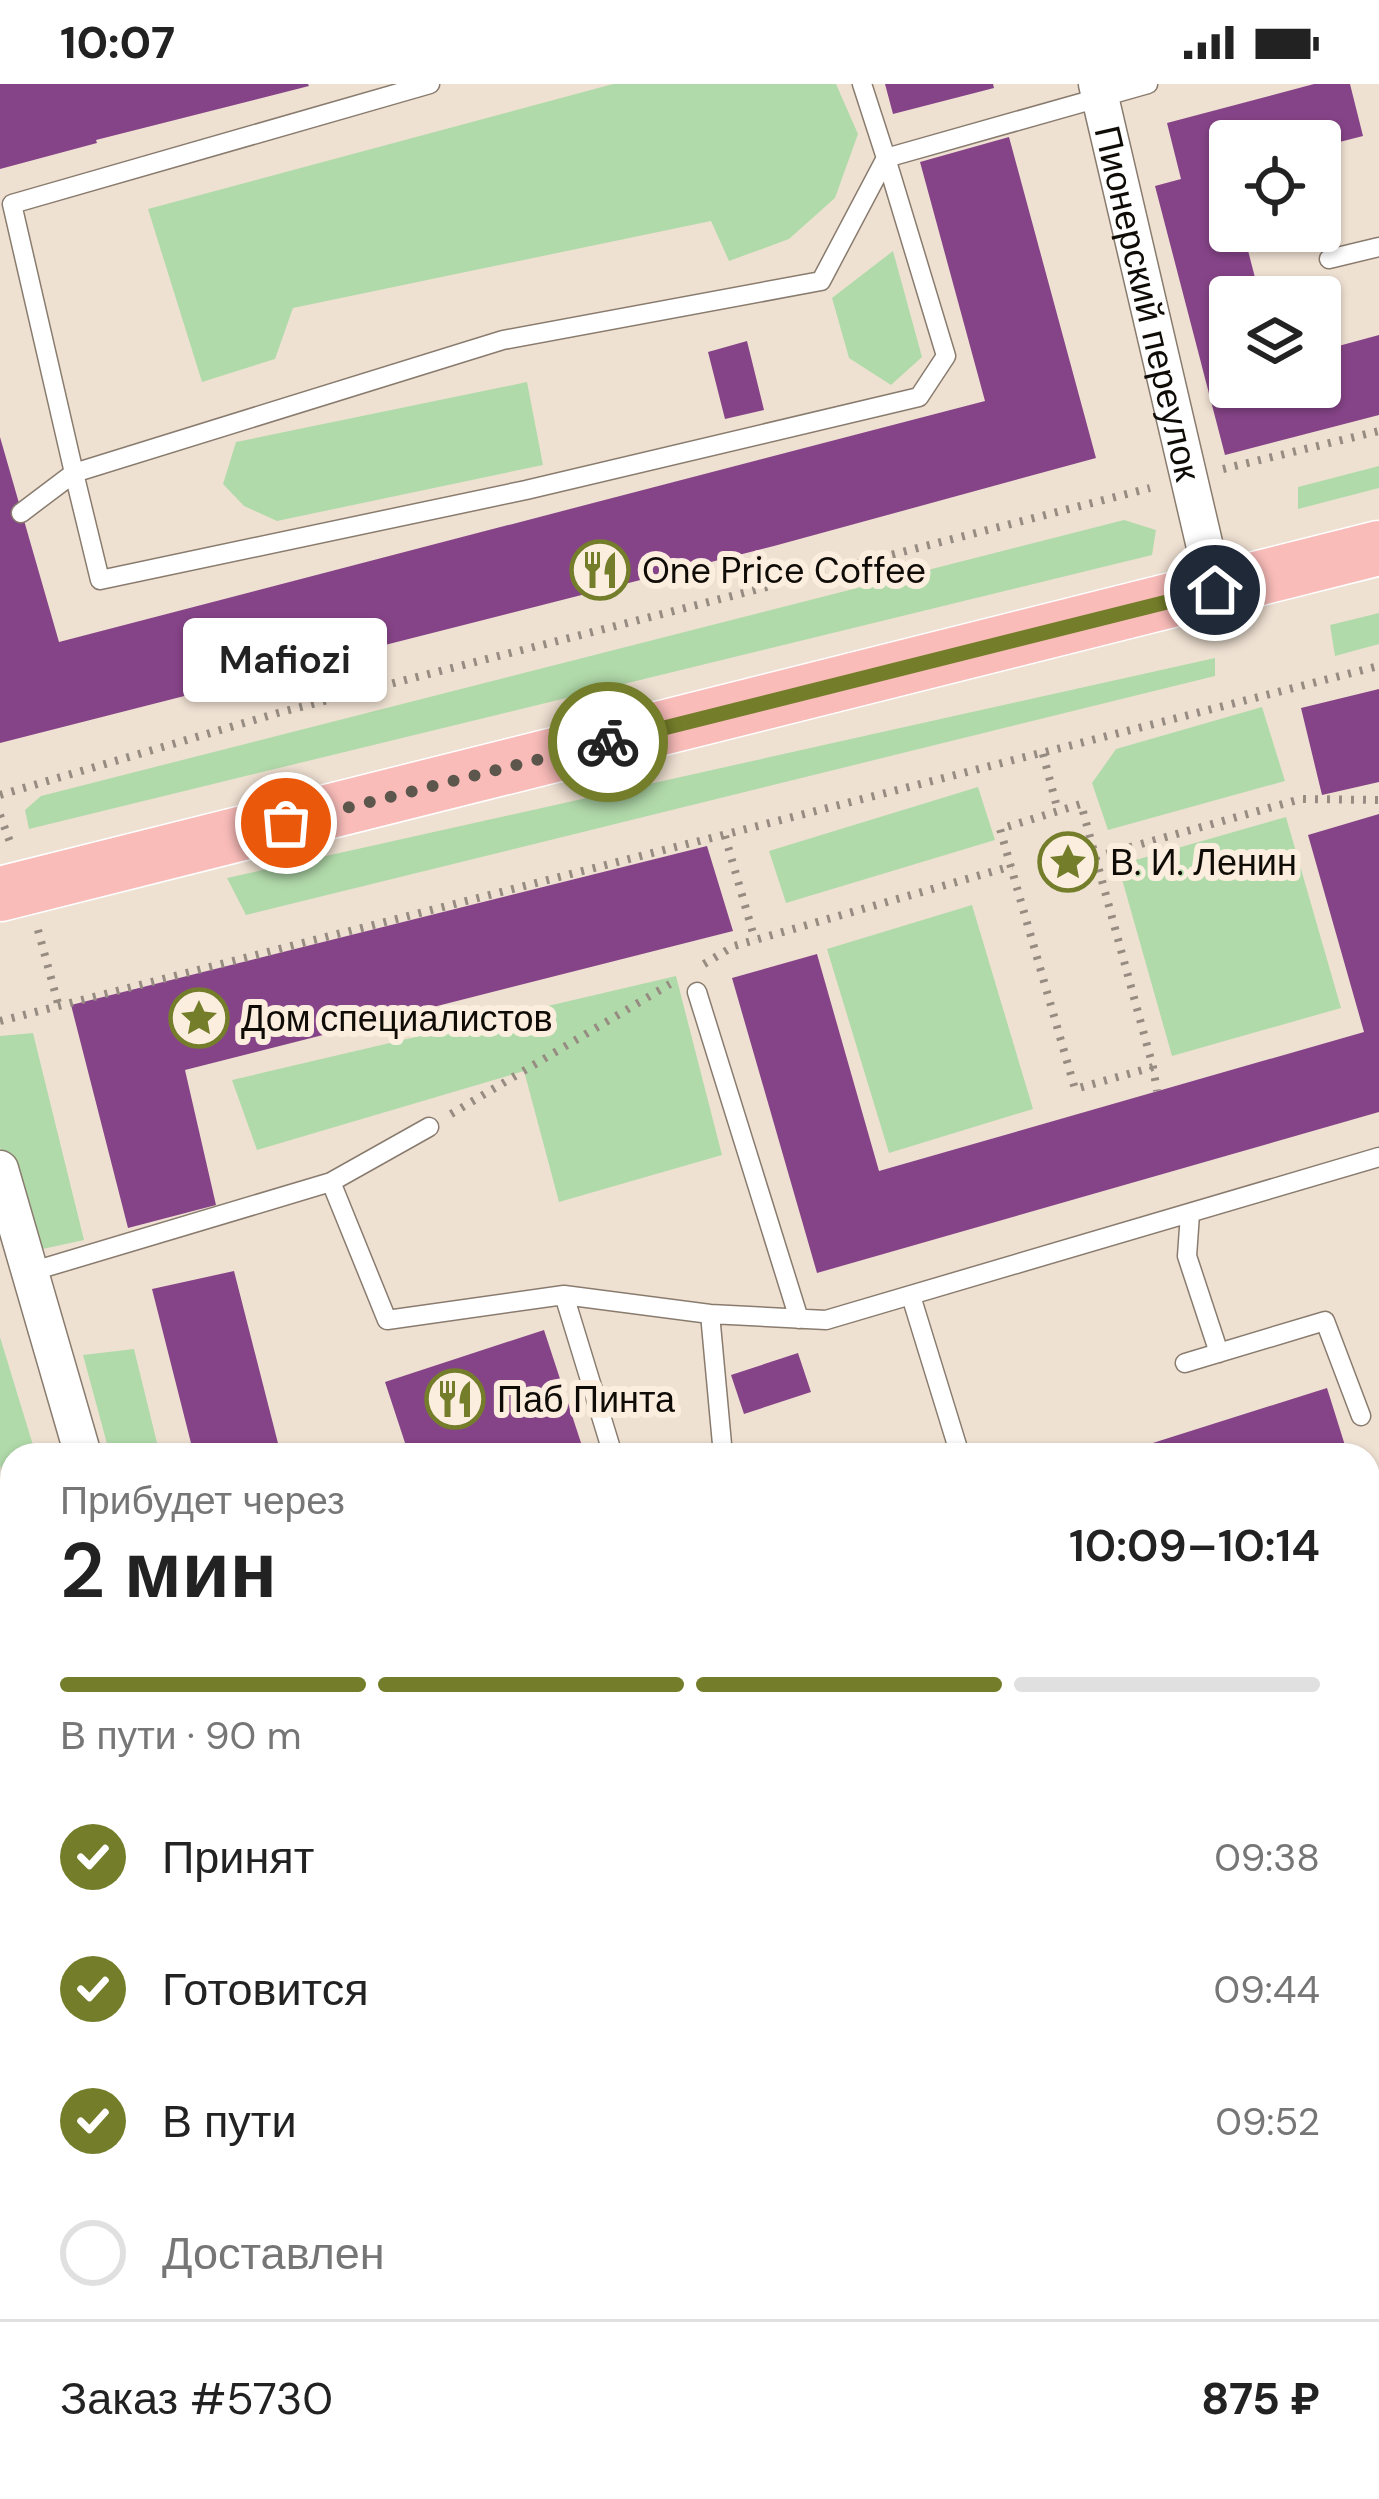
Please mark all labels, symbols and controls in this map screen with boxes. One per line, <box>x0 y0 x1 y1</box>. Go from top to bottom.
text: 10:07 <box>60 13 175 72</box>
map controls <box>1209 120 1341 408</box>
button: locate <box>1209 120 1341 252</box>
street label: Пионерский переулок <box>1084 121 1212 486</box>
button: layers <box>1209 276 1341 408</box>
restaurant icon: One Price Coffee <box>569 539 631 601</box>
pin <box>1164 539 1266 641</box>
place label: One Price Coffee <box>642 547 926 594</box>
icon: home <box>1182 557 1248 623</box>
callout: Mafiozi <box>184 619 388 703</box>
text: Mafiozi <box>219 634 351 685</box>
courier <box>548 682 668 802</box>
icon: bike <box>575 709 641 775</box>
pin <box>235 772 337 874</box>
icon: bag <box>253 790 319 856</box>
place icon: В. И. Ленин <box>1037 831 1099 893</box>
place label: В. И. Ленин <box>1110 839 1297 886</box>
place icon: Дом специалистов <box>168 987 230 1049</box>
place label: Дом специалистов <box>241 995 553 1042</box>
restaurant icon: Паб Пинта <box>424 1368 486 1430</box>
place label: Паб Пинта <box>497 1376 676 1423</box>
text: Прибудет через <box>60 1475 345 1526</box>
text: 10:09–10:14 <box>1069 1516 1320 1575</box>
text: 2 мин <box>60 1520 277 1621</box>
text: В пути · 90 m <box>60 1710 301 1761</box>
icon: check <box>60 1824 126 1890</box>
text: Принят <box>162 1828 314 1887</box>
text: 09:38 <box>1214 1832 1320 1883</box>
icon: check <box>60 1956 126 2022</box>
text: Готовится <box>162 1960 369 2019</box>
text: 09:44 <box>1214 1964 1320 2015</box>
icon: check <box>60 2088 126 2154</box>
text: В пути <box>162 2092 297 2151</box>
text: 09:52 <box>1215 2096 1320 2147</box>
text: Доставлен <box>162 2224 385 2283</box>
text: Заказ #5730 <box>60 2369 333 2428</box>
text: 875 ₽ <box>1201 2369 1320 2428</box>

